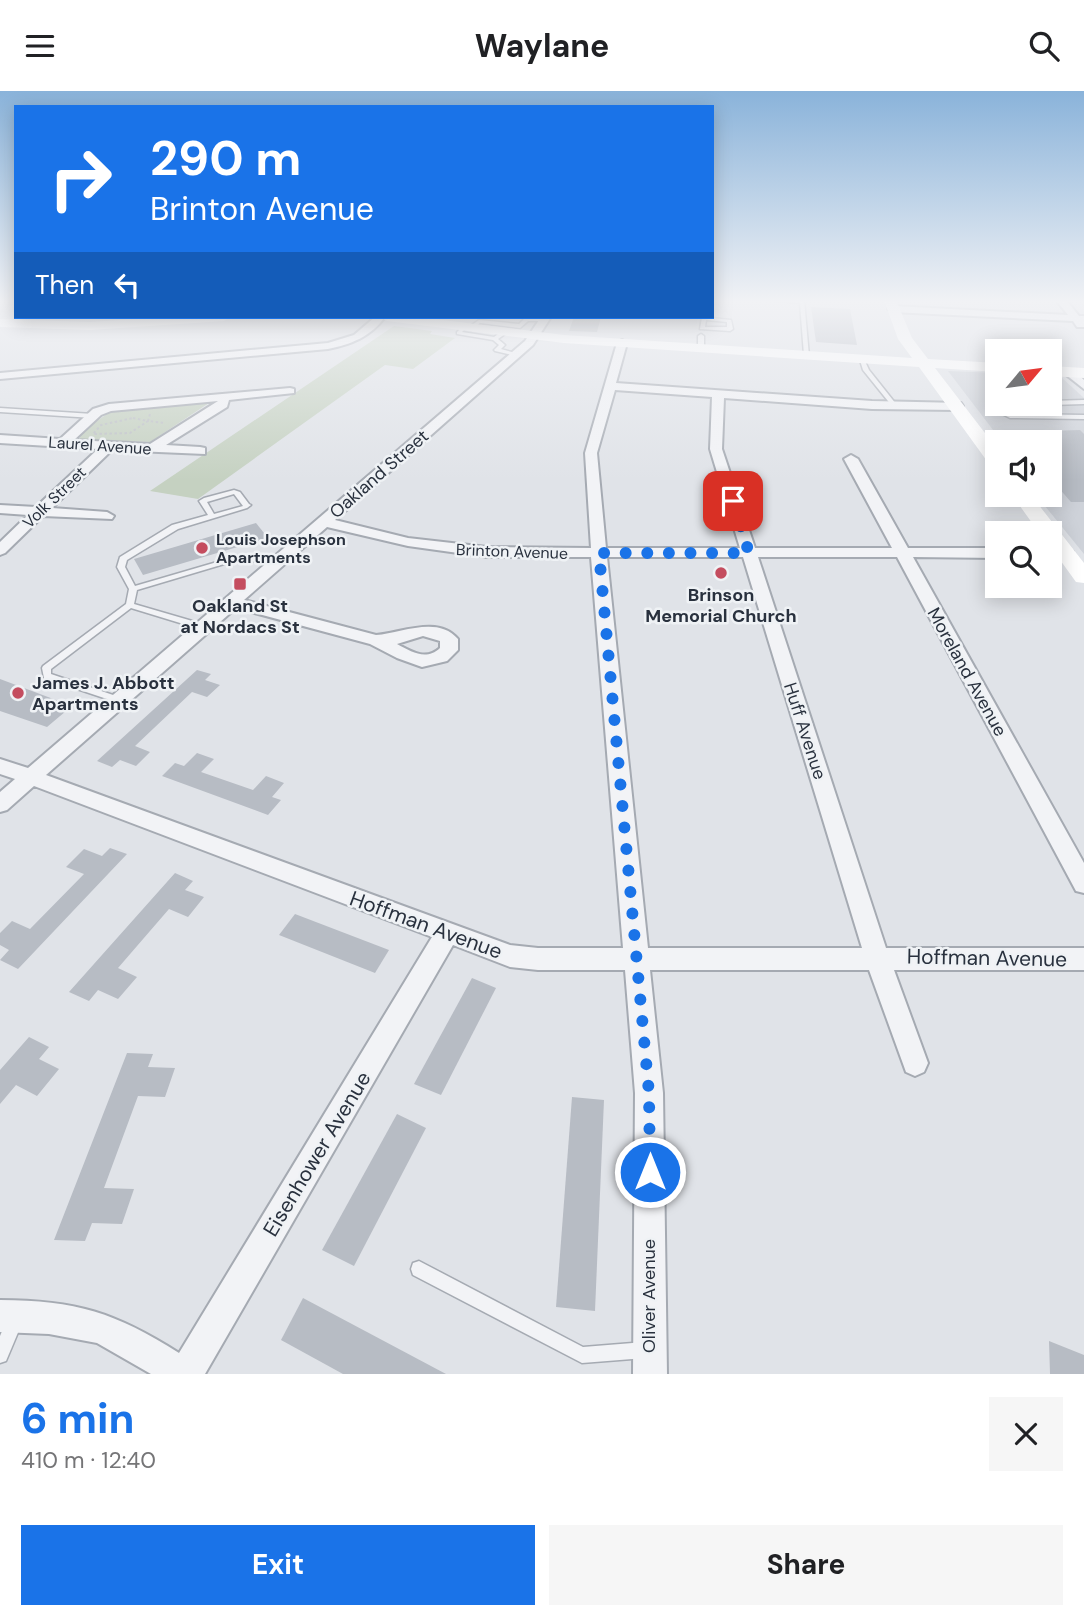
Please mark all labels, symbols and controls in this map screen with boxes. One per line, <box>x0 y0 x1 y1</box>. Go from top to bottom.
text: Waylane <box>475 25 609 67</box>
icon: menu <box>21 27 59 65</box>
icon: search <box>1025 27 1063 65</box>
text: 290 m <box>150 126 301 190</box>
icon: right <box>35 133 126 224</box>
text: Brinton Avenue <box>150 188 374 230</box>
icon: left <box>108 266 146 304</box>
text: Then <box>35 268 94 302</box>
north arrow <box>985 339 1062 417</box>
map controls <box>985 339 1062 598</box>
street label: Oakland Street <box>324 424 434 524</box>
button: sound <box>985 430 1062 507</box>
street label: Laurel Avenue <box>48 431 152 460</box>
street label: Volk Street <box>18 462 91 533</box>
pin <box>703 471 763 531</box>
icon: arrive <box>714 482 752 520</box>
button: search <box>985 521 1062 598</box>
place label: Louis Josephson Apartments <box>216 529 346 568</box>
street label: Brinton Avenue <box>456 539 568 564</box>
marker: Louis Josephson Apartments <box>194 540 210 556</box>
marker: Brinson Memorial Church <box>713 565 729 581</box>
marker: Oakland St at Nordacs St <box>232 576 248 592</box>
place label: Brinson Memorial Church <box>645 583 797 628</box>
place label: Oakland St at Nordacs St <box>180 594 300 639</box>
street label: Moreland Avenue <box>922 603 1012 741</box>
place label: James J. Abbott Apartments <box>32 671 175 716</box>
street label: Huff Avenue <box>778 679 832 783</box>
marker: James J. Abbott Apartments <box>10 685 26 701</box>
street label: Hoffman Avenue <box>346 884 506 966</box>
street label: Hoffman Avenue <box>907 943 1067 973</box>
street label: Eisenhower Avenue <box>257 1066 377 1242</box>
position arrow <box>613 1135 687 1209</box>
street label: Oliver Avenue <box>637 1239 661 1353</box>
text: 6 min <box>21 1391 134 1446</box>
button: close <box>989 1397 1063 1471</box>
text: 410 m · 12:40 <box>21 1445 156 1475</box>
button: Exit <box>21 1525 535 1605</box>
button: Share <box>549 1525 1063 1605</box>

